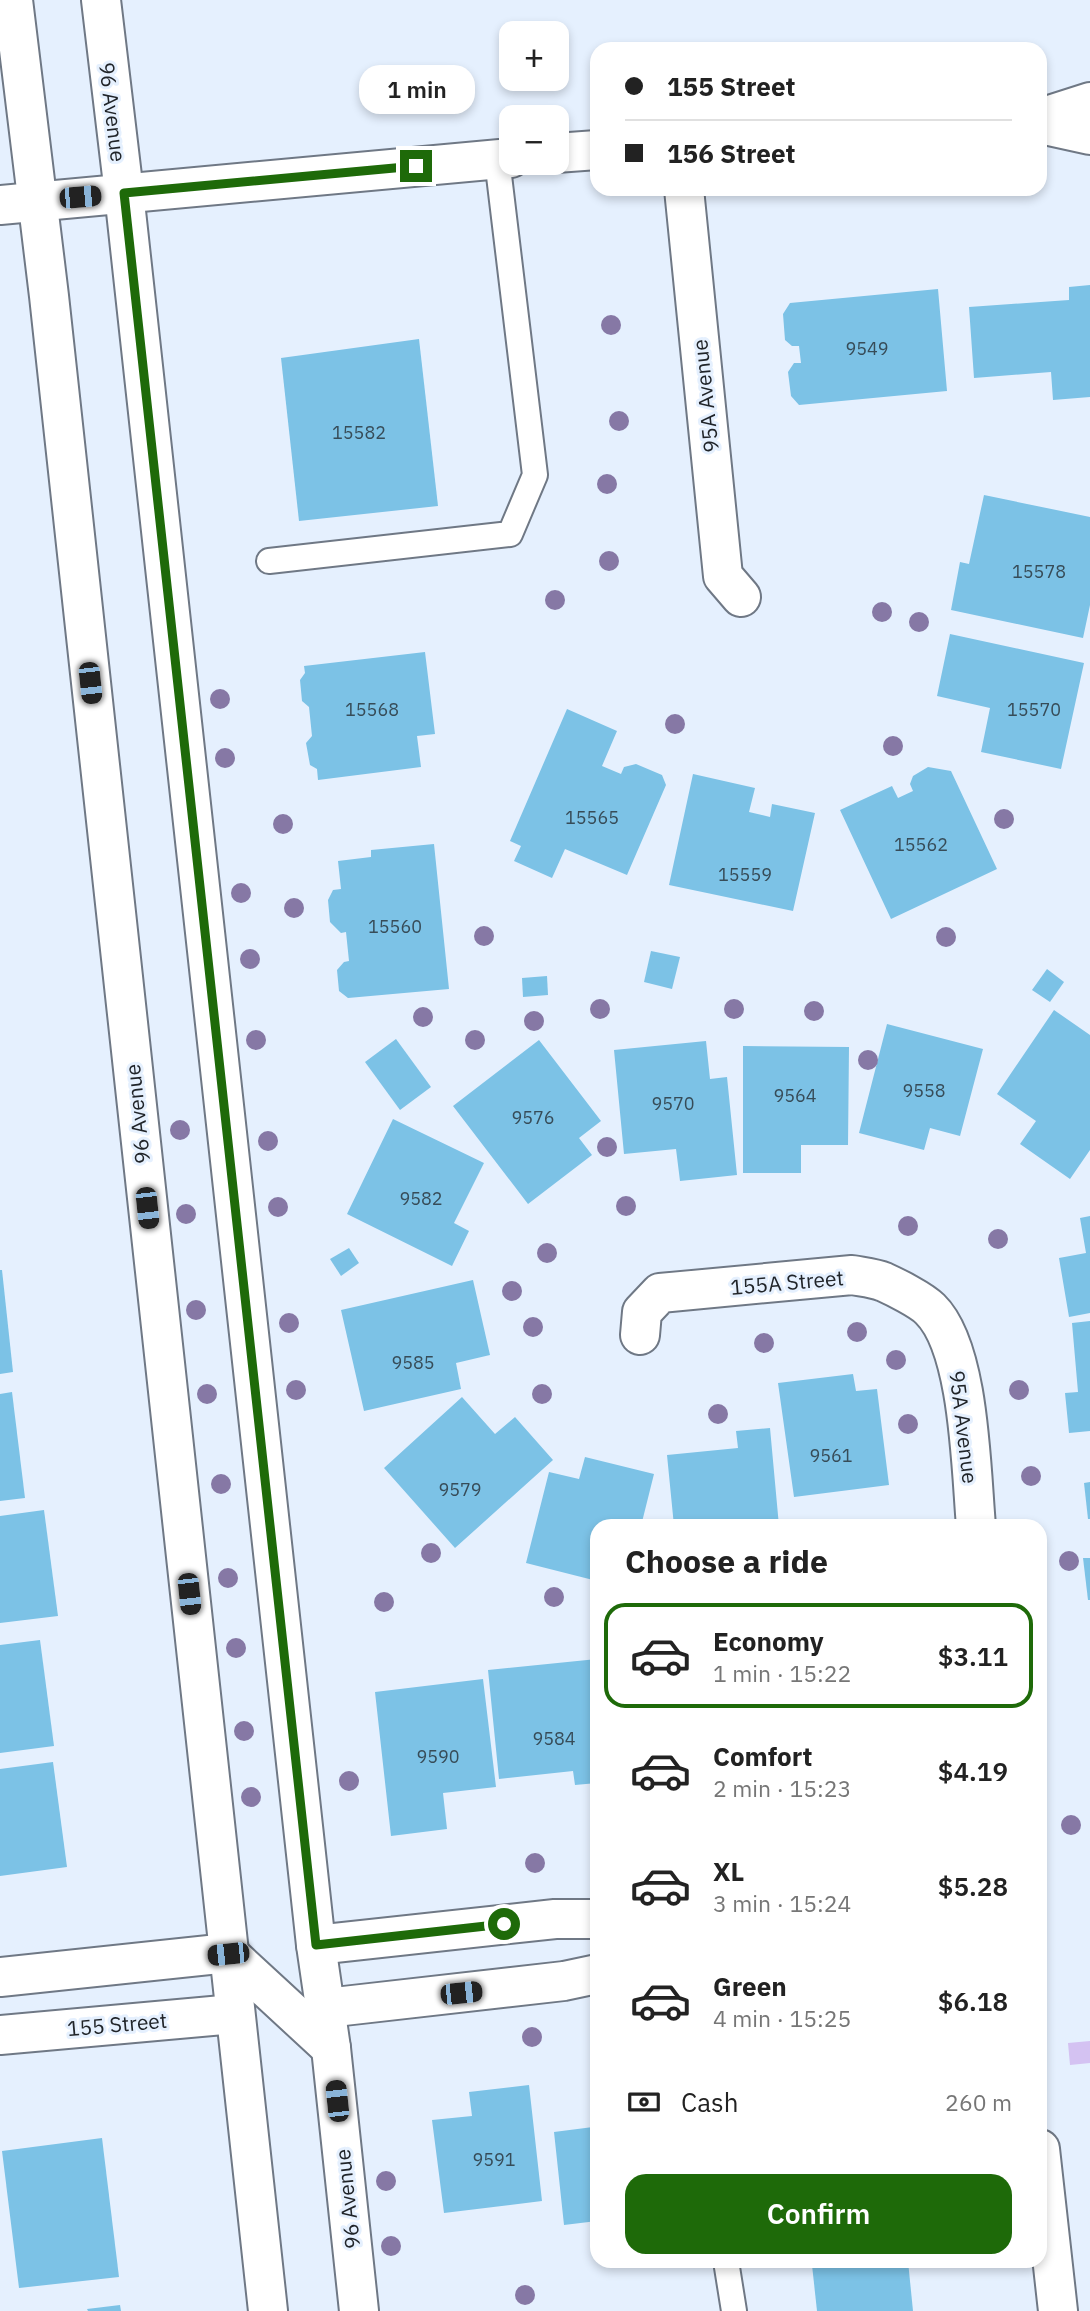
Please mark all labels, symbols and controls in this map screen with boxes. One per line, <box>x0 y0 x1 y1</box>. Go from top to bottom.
map controls <box>499 21 569 175</box>
button: + <box>499 21 569 91</box>
street label: 96 Avenue <box>93 61 133 163</box>
callout: 1 min <box>358 64 474 114</box>
text: 155 Street <box>667 69 796 103</box>
text: 1 min <box>387 74 447 104</box>
button: − <box>499 105 569 175</box>
text: 156 Street <box>667 136 796 170</box>
route end <box>400 150 432 182</box>
car <box>59 185 102 209</box>
house number: 9549 <box>845 337 889 360</box>
street label: 95A Avenue <box>685 338 725 454</box>
house number: 15582 <box>332 421 386 444</box>
house number: 15578 <box>1012 560 1066 583</box>
car <box>78 661 103 705</box>
house number: 15568 <box>345 698 399 721</box>
house number: 15570 <box>1007 698 1061 721</box>
house number: 15565 <box>565 806 619 829</box>
house number: 15562 <box>894 833 948 856</box>
house number: 15559 <box>718 863 772 886</box>
house number: 15560 <box>368 915 422 938</box>
street label: 96 Avenue <box>118 1063 156 1165</box>
house number: 9558 <box>902 1079 946 1102</box>
house number: 9564 <box>773 1084 817 1107</box>
house number: 9570 <box>651 1092 695 1115</box>
house number: 9576 <box>511 1106 555 1129</box>
car <box>135 1186 160 1230</box>
house number: 9582 <box>399 1187 443 1210</box>
street label: 155A Street <box>729 1263 845 1301</box>
house number: 9585 <box>391 1351 435 1374</box>
street label: 95A Avenue <box>943 1369 985 1485</box>
house number: 9561 <box>809 1444 853 1467</box>
house number: 9579 <box>438 1478 482 1501</box>
text: Choose a ride <box>625 1540 828 1582</box>
car <box>177 1572 202 1616</box>
icon: car <box>629 1624 692 1687</box>
text: Economy <box>713 1624 824 1658</box>
text: $3.11 <box>938 1639 1008 1673</box>
text: 1 min · 15:22 <box>713 1658 851 1688</box>
house number: 9584 <box>532 1727 576 1750</box>
icon: car <box>629 1739 692 1802</box>
text: Comfort <box>713 1739 812 1773</box>
house number: 9590 <box>416 1745 460 1768</box>
text: $4.19 <box>938 1754 1008 1788</box>
text: 2 min · 15:23 <box>713 1773 851 1803</box>
icon: car <box>629 1854 692 1917</box>
text: XL <box>713 1854 744 1888</box>
text: $5.28 <box>938 1869 1008 1903</box>
text: 3 min · 15:24 <box>713 1888 851 1918</box>
route start <box>488 1908 520 1940</box>
car <box>207 1941 250 1967</box>
icon: car <box>629 1969 692 2032</box>
text: Green <box>713 1969 787 2003</box>
car <box>440 1980 483 2006</box>
text: $6.18 <box>938 1984 1008 2018</box>
text: 4 min · 15:25 <box>713 2003 851 2033</box>
street label: 155 Street <box>66 2006 168 2042</box>
car <box>325 2079 350 2123</box>
icon: cash <box>625 2083 663 2121</box>
text: Cash <box>681 2085 738 2119</box>
text: 260 m <box>945 2087 1012 2117</box>
street label: 96 Avenue <box>328 2148 366 2250</box>
house number: 9591 <box>472 2148 516 2171</box>
button: Confirm <box>625 2174 1012 2254</box>

